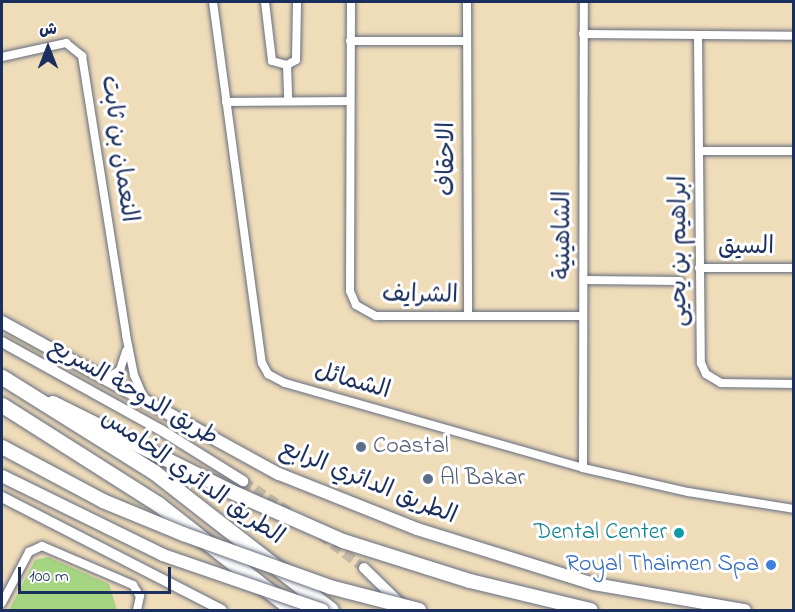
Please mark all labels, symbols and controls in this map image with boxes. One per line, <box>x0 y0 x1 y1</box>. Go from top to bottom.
north arrow <box>18 18 78 78</box>
text: ش <box>39 18 57 42</box>
street label: النعمان بن ثابت <box>93 74 143 224</box>
street label: الاحقاف <box>434 122 462 196</box>
street label: ابراهيم بن يحيى <box>666 175 694 327</box>
street label: الشاهينية <box>550 191 578 279</box>
street label: السيق <box>718 234 774 262</box>
street label: الشرايف <box>382 281 458 311</box>
street label: طريق الدوحة السريع <box>43 333 223 453</box>
street label: الشمائل <box>311 357 393 407</box>
street label: الطريق الدائري الخامس <box>95 404 289 552</box>
place label: Coastal <box>373 433 449 461</box>
street label: الطريق الدائري الرابع <box>275 434 461 532</box>
marker: Coastal <box>354 440 368 454</box>
place label: Al Bakar <box>440 465 525 493</box>
marker: Al Bakar <box>421 472 435 486</box>
place label: Dental Center <box>534 519 667 547</box>
marker: Dental Center <box>672 526 686 540</box>
place label: Royal Thaimen Spa <box>566 551 759 579</box>
scale bar <box>21 555 174 593</box>
marker: Royal Thaimen Spa <box>764 558 778 572</box>
text: 100 m <box>29 564 69 590</box>

